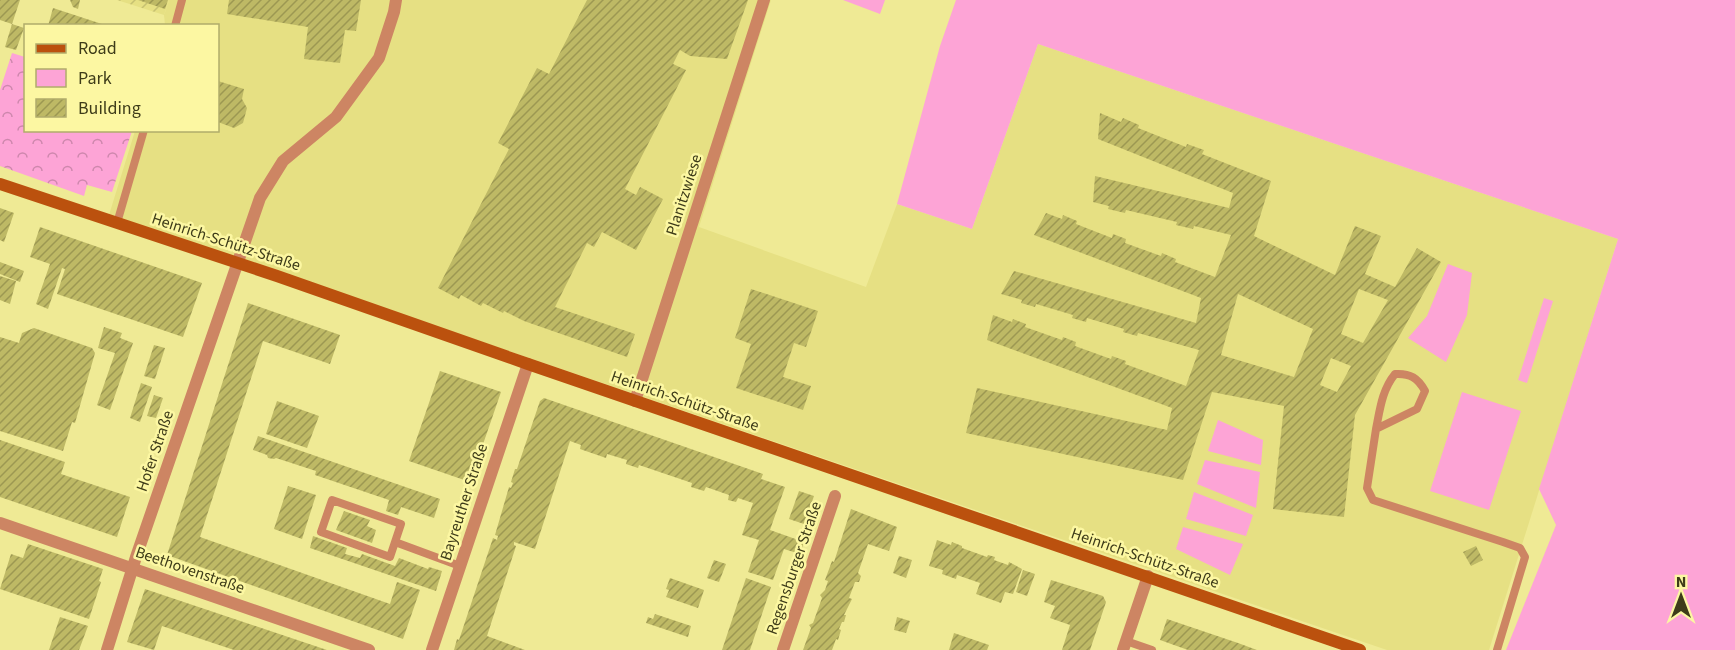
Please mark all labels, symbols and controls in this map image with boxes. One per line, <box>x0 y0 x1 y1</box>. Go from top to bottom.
legend <box>24 24 219 132</box>
text: Road <box>78 36 117 61</box>
text: Park <box>78 66 112 91</box>
text: Building <box>78 96 141 121</box>
street label: Planitzwiese <box>661 152 707 238</box>
street label: Heinrich-Schütz-Straße <box>149 208 303 276</box>
street label: Heinrich-Schütz-Straße <box>608 365 762 437</box>
street label: Hofer Straße <box>131 408 179 494</box>
street label: Bayreuther Straße <box>435 441 493 563</box>
street label: Regensburger Straße <box>761 498 827 637</box>
street label: Heinrich-Schütz-Straße <box>1068 522 1222 594</box>
street label: Beethovenstraße <box>132 541 248 599</box>
north arrow <box>1651 566 1711 626</box>
text: N <box>1676 571 1686 593</box>

